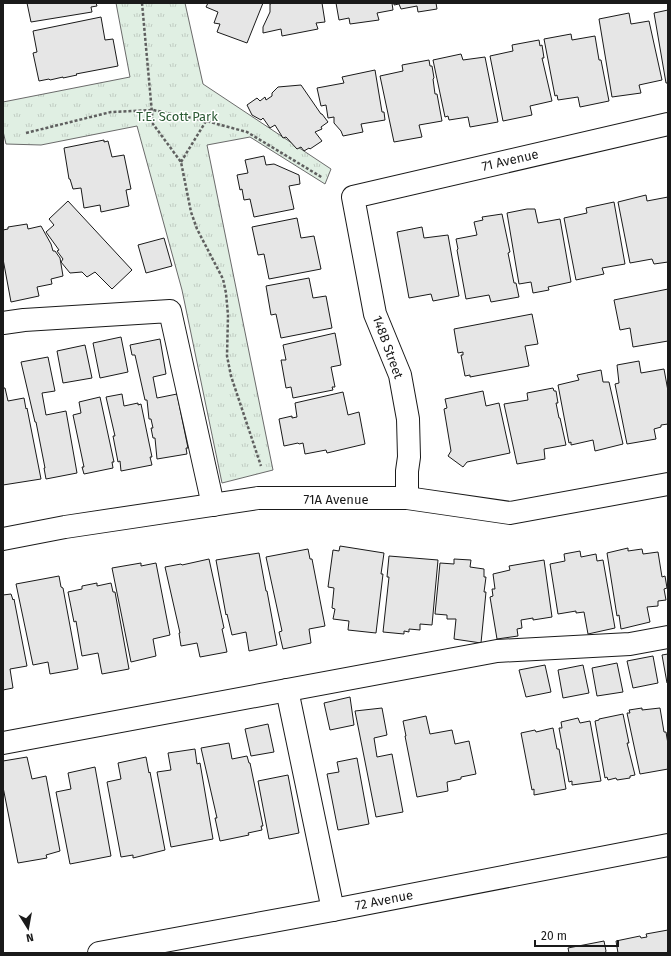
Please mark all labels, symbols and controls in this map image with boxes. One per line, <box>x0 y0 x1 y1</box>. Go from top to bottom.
park label: T.E. Scott Park <box>136 109 218 124</box>
street label: 71 Avenue <box>480 146 540 174</box>
street label: 148B Street <box>370 313 406 381</box>
street label: 71A Avenue <box>303 492 369 507</box>
street label: 72 Avenue <box>354 887 414 913</box>
north arrow <box>8 908 48 948</box>
scale bar <box>535 922 618 948</box>
text: 20 m <box>541 929 567 943</box>
text: N <box>25 930 35 944</box>

